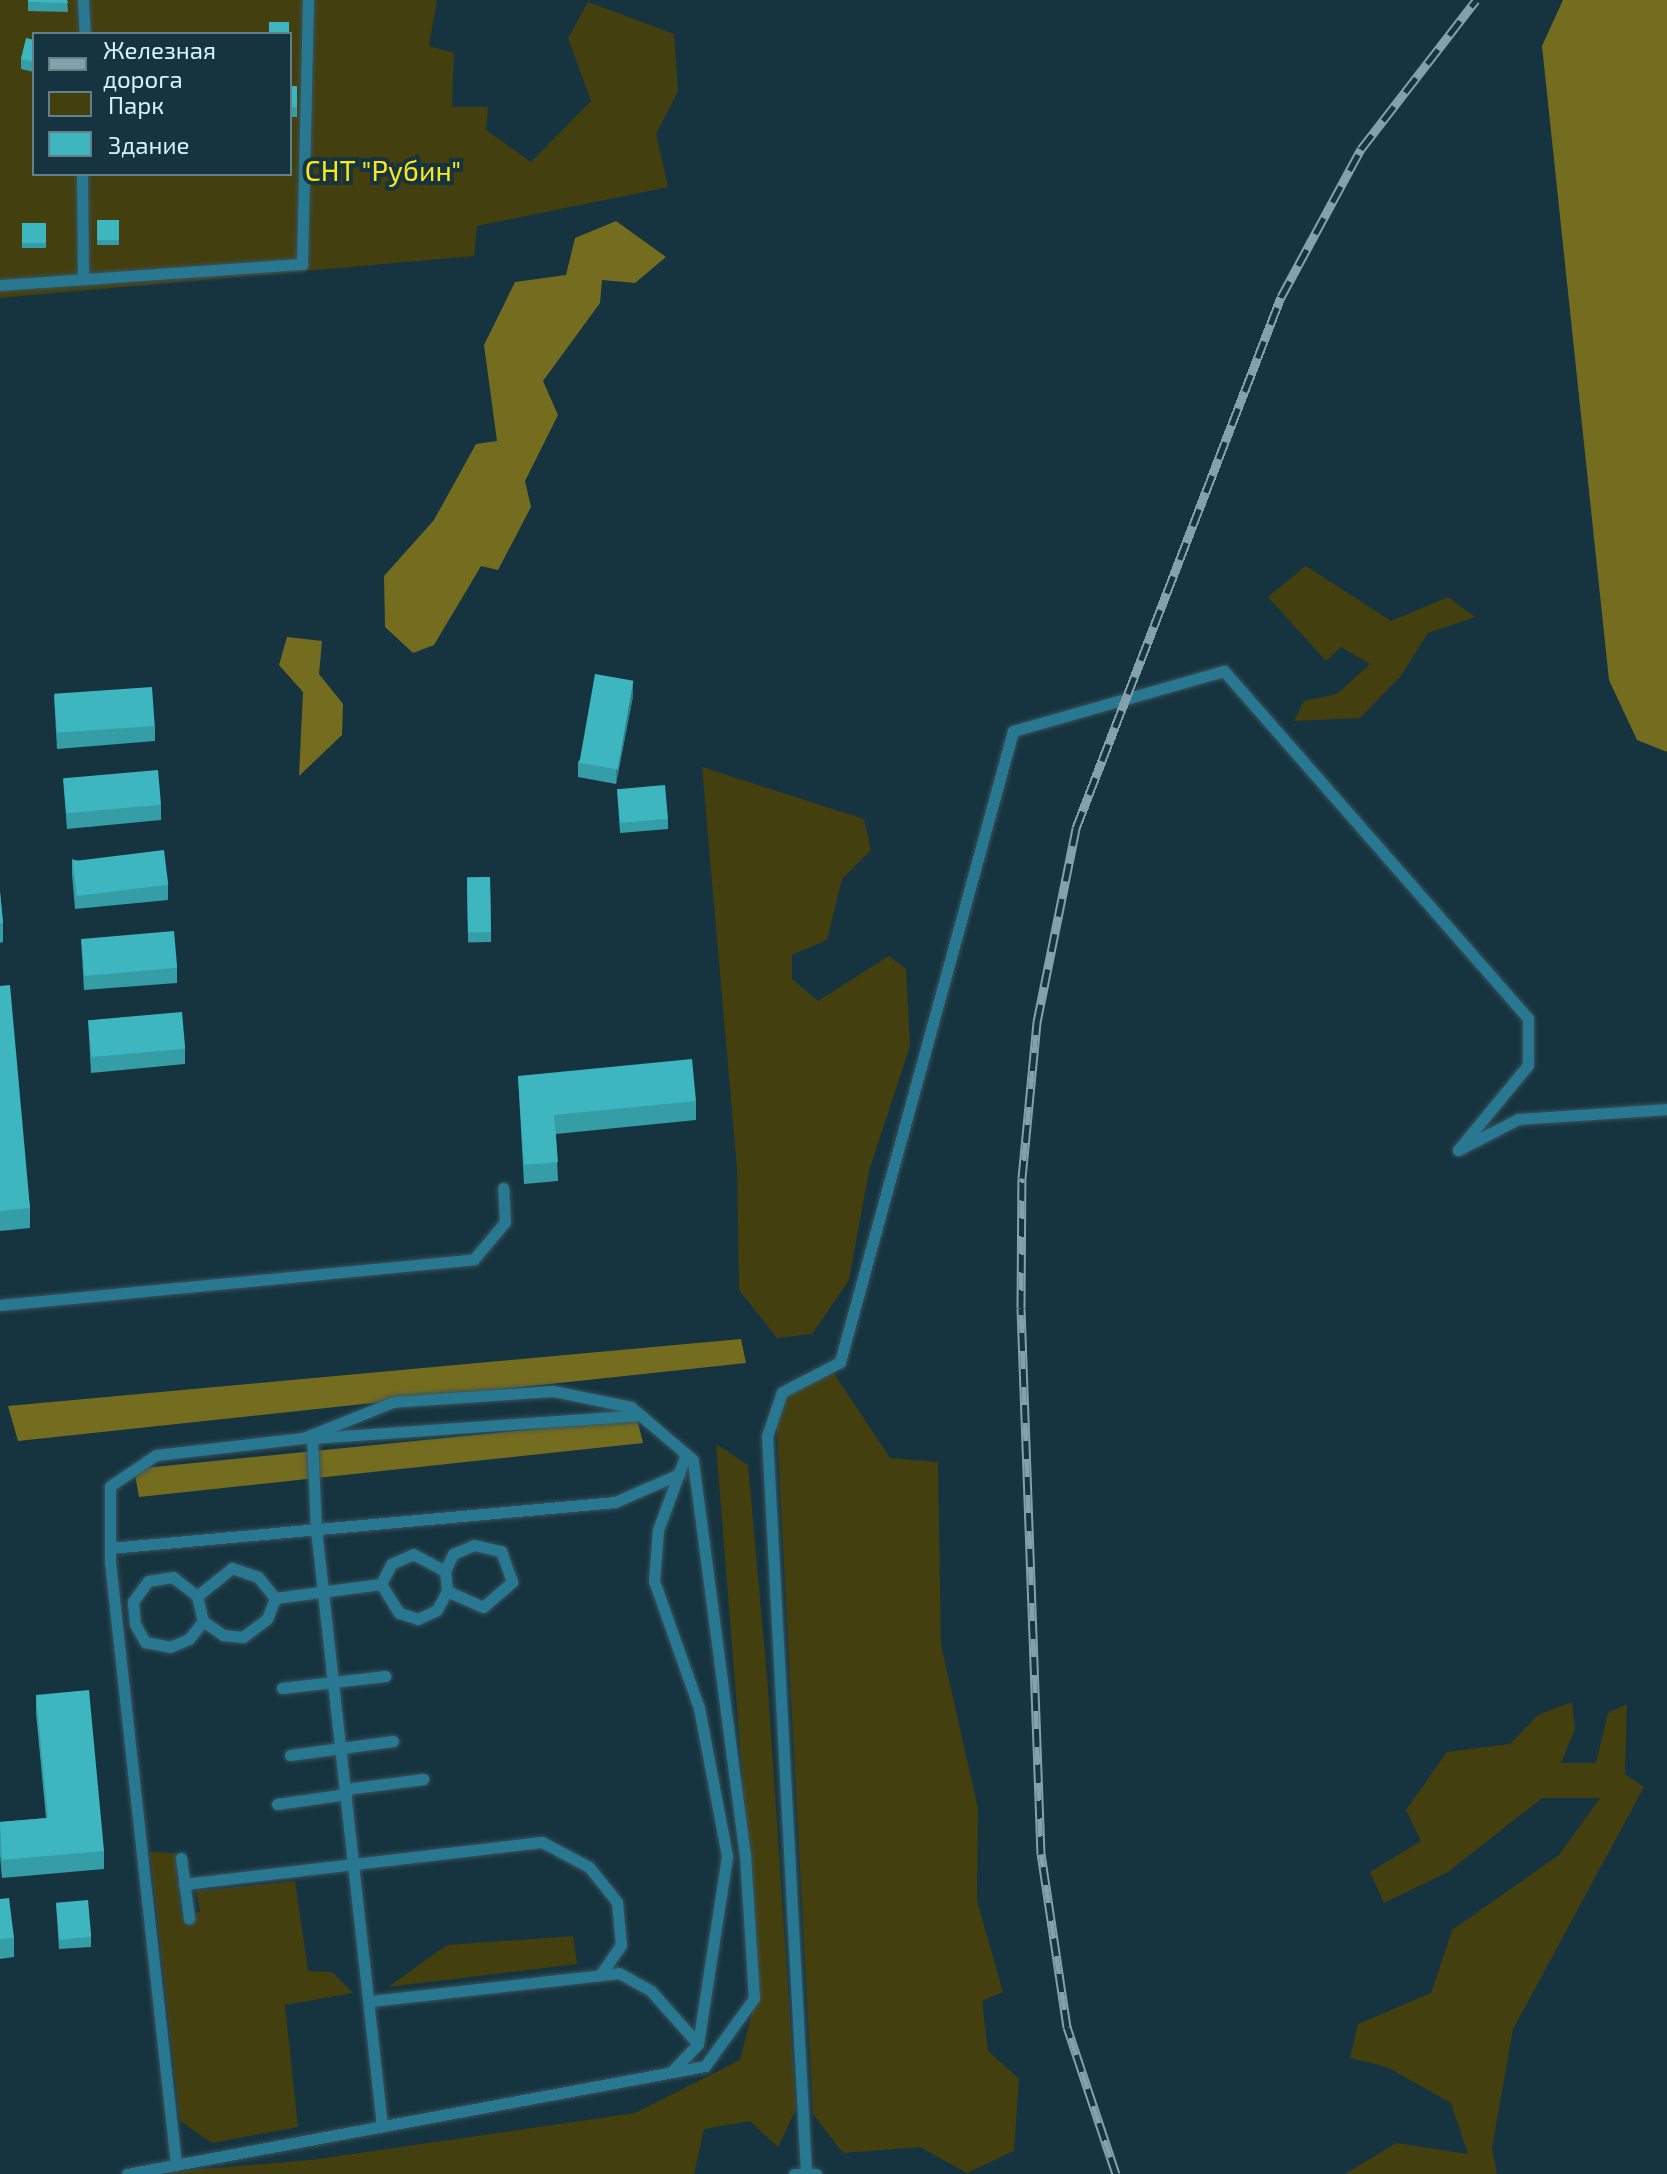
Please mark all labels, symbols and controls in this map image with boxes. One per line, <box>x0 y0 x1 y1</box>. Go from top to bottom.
legend <box>32 32 292 176</box>
text: Железная дорога <box>103 35 216 93</box>
text: Парк <box>108 90 164 119</box>
text: Здание <box>108 130 190 159</box>
park label: СНТ "Рубин" <box>305 153 461 187</box>

